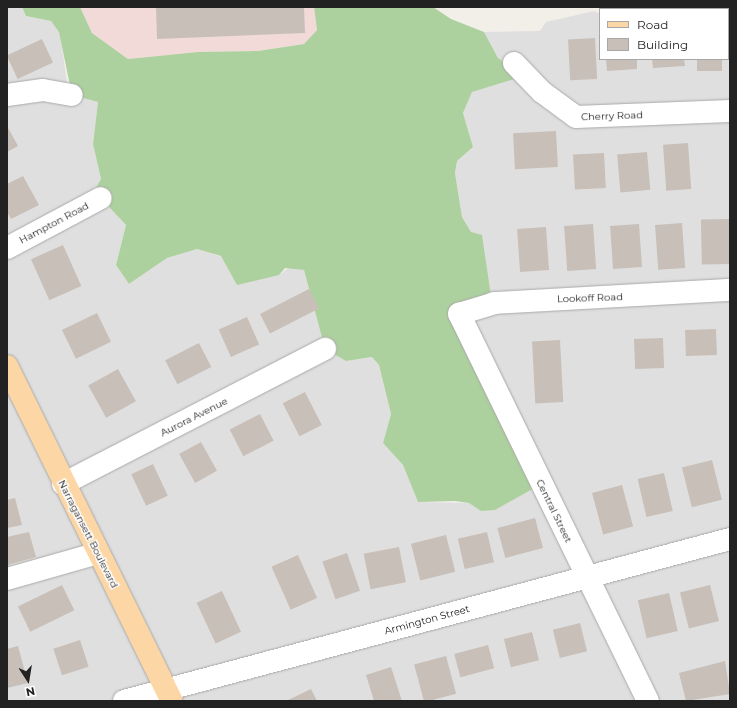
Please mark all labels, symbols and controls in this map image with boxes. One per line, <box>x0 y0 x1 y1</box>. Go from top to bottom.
legend <box>599 8 729 60</box>
text: Road <box>637 17 668 32</box>
text: Building <box>637 37 688 52</box>
street label: Cherry Road <box>581 109 643 123</box>
street label: Hampton Road <box>17 200 91 246</box>
street label: Lookoff Road <box>557 291 623 305</box>
street label: Aurora Avenue <box>158 395 230 439</box>
street label: Central Street <box>534 477 574 545</box>
street label: Narragansett Boulevard <box>56 478 120 590</box>
street label: Armington Street <box>383 603 471 637</box>
north arrow <box>8 660 48 700</box>
text: N <box>25 684 36 700</box>

